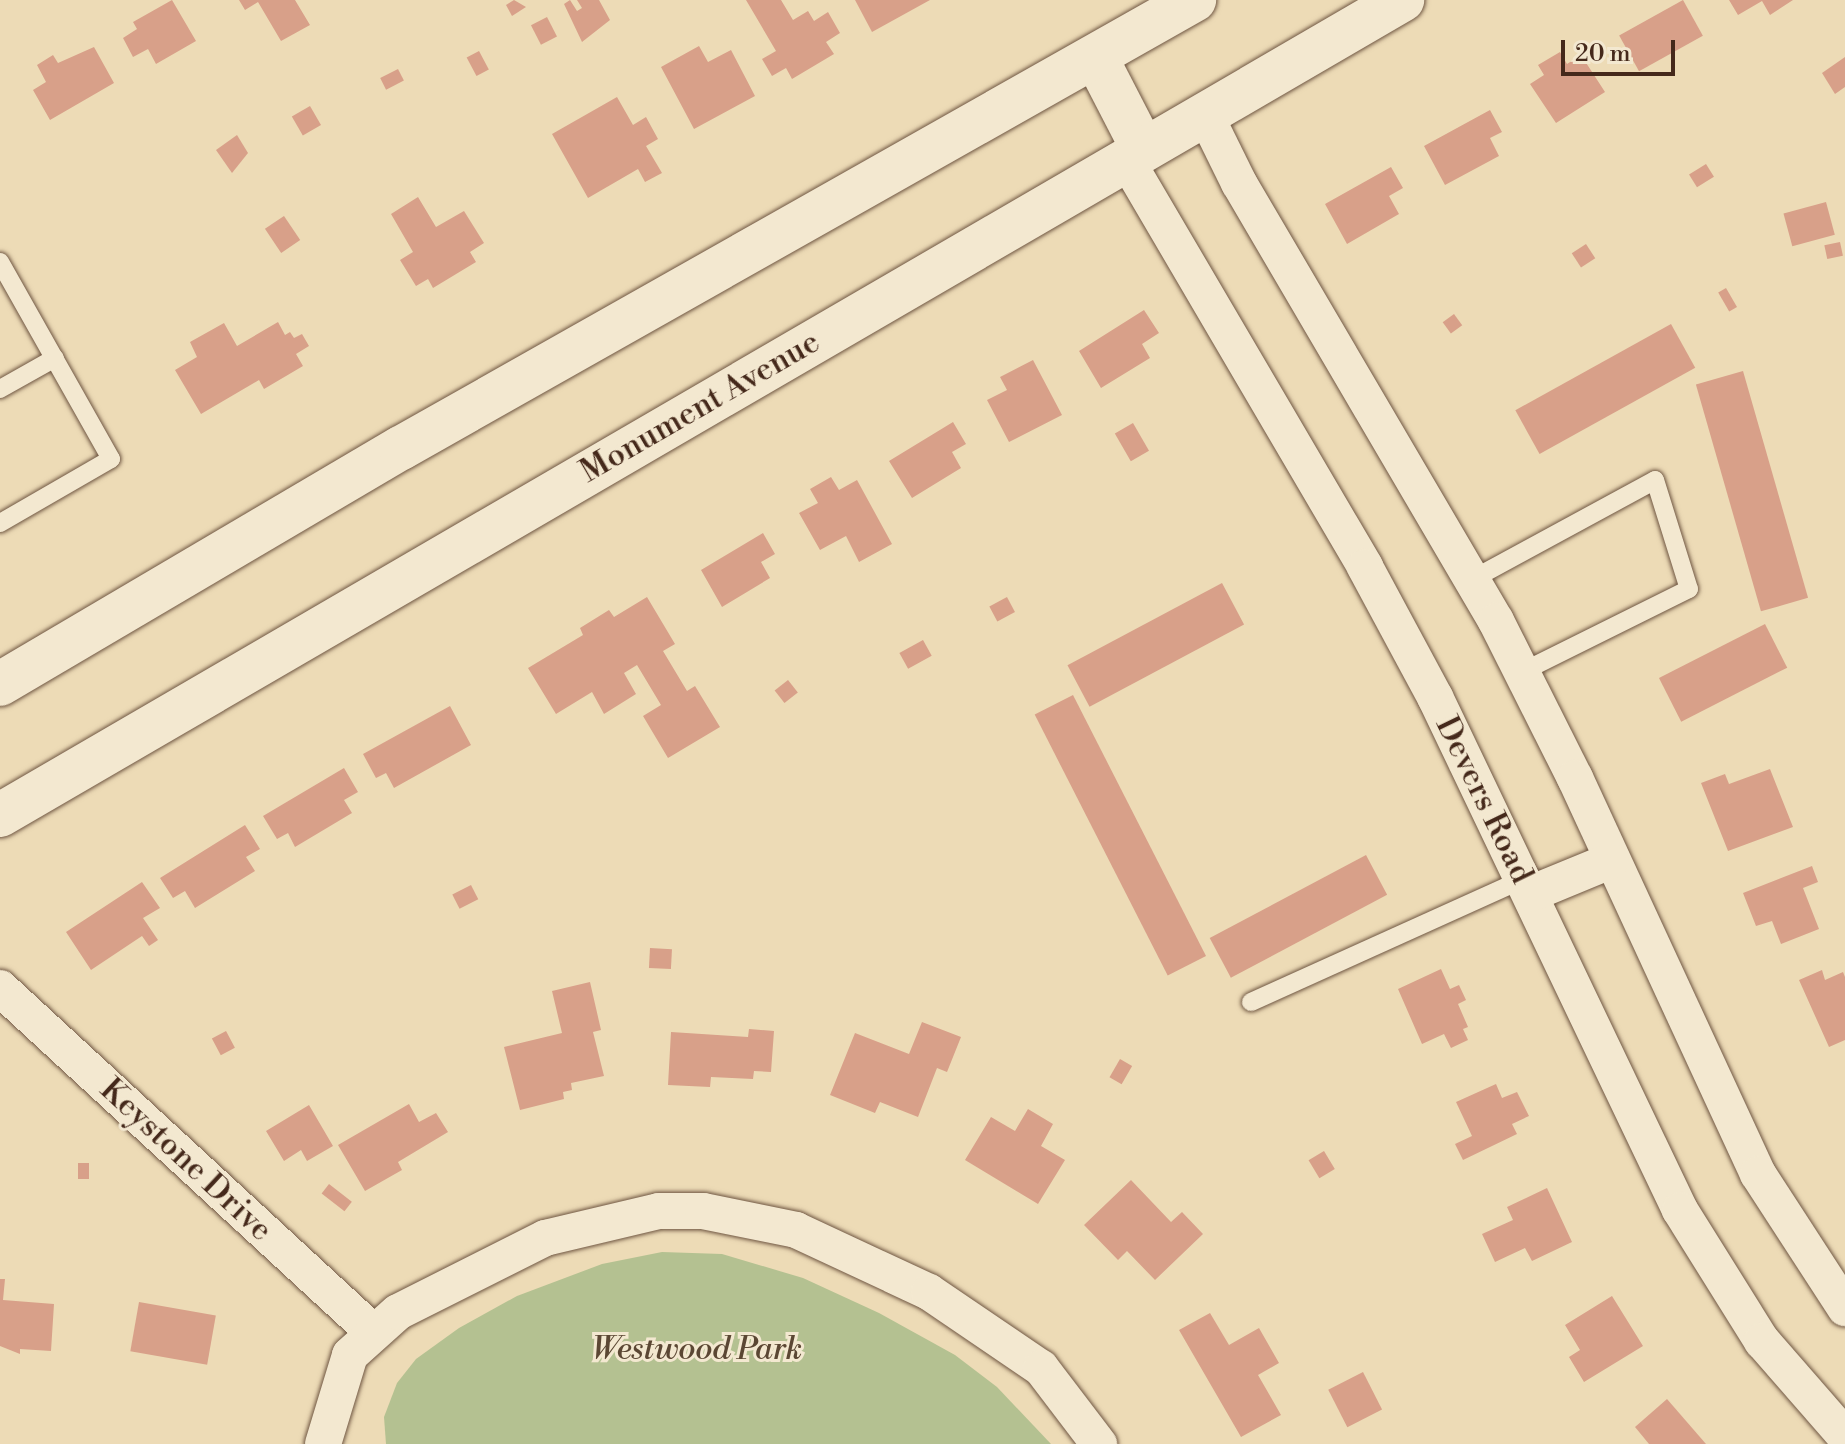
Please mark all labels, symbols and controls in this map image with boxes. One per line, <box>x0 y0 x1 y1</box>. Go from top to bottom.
scale bar <box>1565 24 1679 74</box>
text: 20 m <box>1575 39 1631 69</box>
street label: Monument Avenue <box>573 323 827 491</box>
street label: Devers Road <box>1427 710 1541 890</box>
street label: Keystone Drive <box>92 1071 280 1249</box>
park label: Westwood Park <box>592 1330 802 1368</box>

